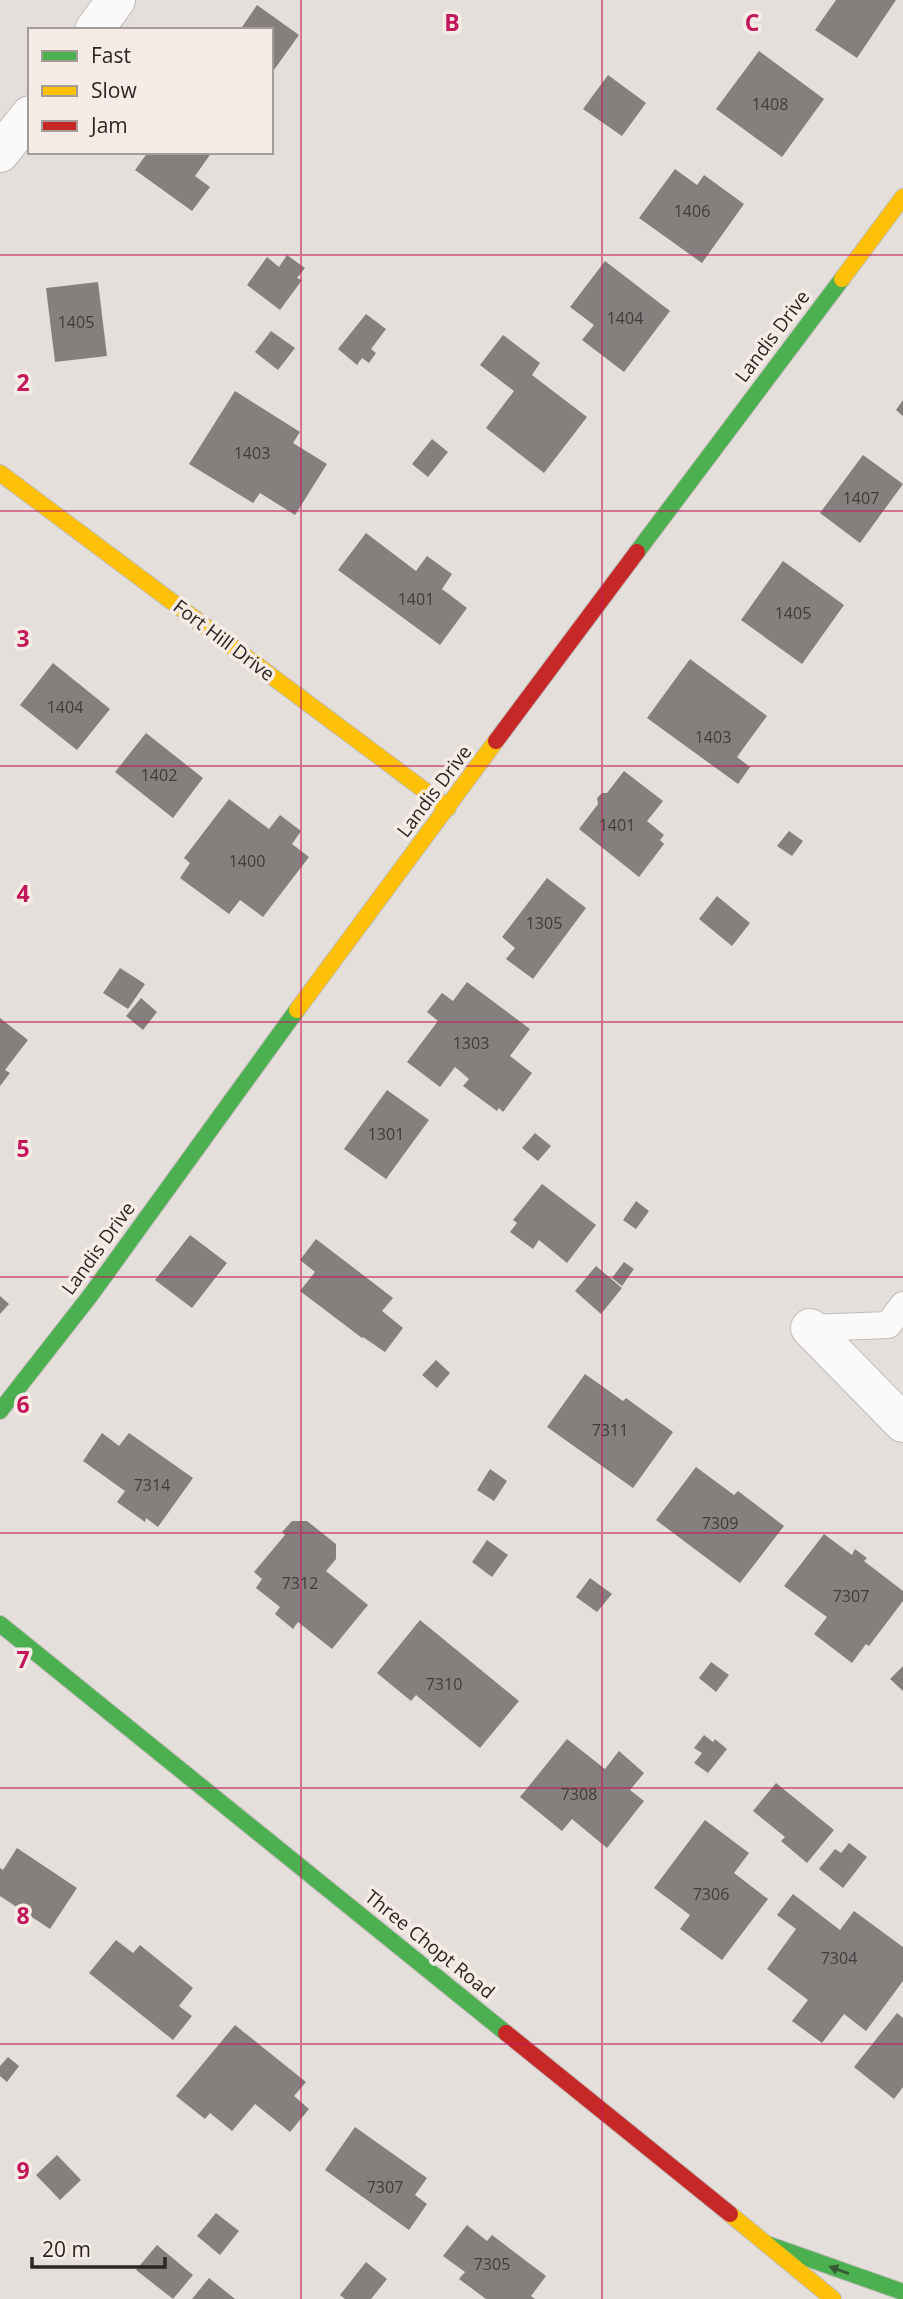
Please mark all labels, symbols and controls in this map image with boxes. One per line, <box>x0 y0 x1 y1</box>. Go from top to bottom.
text: B <box>444 6 460 38</box>
text: C <box>745 6 759 38</box>
legend <box>28 28 273 154</box>
text: Fast <box>91 41 131 69</box>
text: Slow <box>91 76 137 104</box>
house number: 1408 <box>752 93 788 115</box>
text: Jam <box>89 111 128 139</box>
house number: 1406 <box>674 200 710 222</box>
street label: Landis Drive <box>729 285 815 387</box>
house number: 1404 <box>607 307 643 329</box>
house number: 1405 <box>58 311 94 333</box>
text: 2 <box>16 366 30 398</box>
house number: 1403 <box>234 442 270 464</box>
house number: 1407 <box>843 487 879 509</box>
house number: 1401 <box>398 588 434 610</box>
street label: Fort Hill Drive <box>168 593 280 687</box>
house number: 1405 <box>775 602 811 624</box>
text: 3 <box>16 622 30 654</box>
house number: 1404 <box>47 696 83 718</box>
house number: 1403 <box>695 726 731 748</box>
street label: Landis Drive <box>391 740 477 842</box>
house number: 1402 <box>141 764 177 786</box>
house number: 1401 <box>599 814 635 836</box>
house number: 1400 <box>229 850 265 872</box>
text: 4 <box>16 877 30 909</box>
house number: 1305 <box>526 912 562 934</box>
house number: 1303 <box>453 1032 489 1054</box>
house number: 1301 <box>368 1123 404 1145</box>
text: 5 <box>16 1132 30 1164</box>
street label: Landis Drive <box>55 1196 141 1300</box>
text: 6 <box>16 1388 30 1420</box>
house number: 7311 <box>592 1419 628 1441</box>
house number: 7314 <box>134 1474 170 1496</box>
house number: 7309 <box>702 1512 738 1534</box>
house number: 7312 <box>282 1572 318 1594</box>
house number: 7307 <box>833 1585 869 1607</box>
text: 7 <box>16 1643 30 1675</box>
house number: 7310 <box>426 1673 462 1695</box>
house number: 7308 <box>561 1783 597 1805</box>
house number: 7306 <box>693 1883 729 1905</box>
street label: Three Chopt Road <box>360 1884 500 2004</box>
text: 8 <box>16 1899 30 1931</box>
house number: 7304 <box>821 1947 857 1969</box>
text: 9 <box>16 2154 30 2186</box>
house number: 7307 <box>367 2176 403 2198</box>
scale bar <box>32 2226 164 2270</box>
text: 20 m <box>42 2235 91 2263</box>
house number: 7305 <box>474 2253 510 2275</box>
one-way arrow <box>828 2264 849 2275</box>

